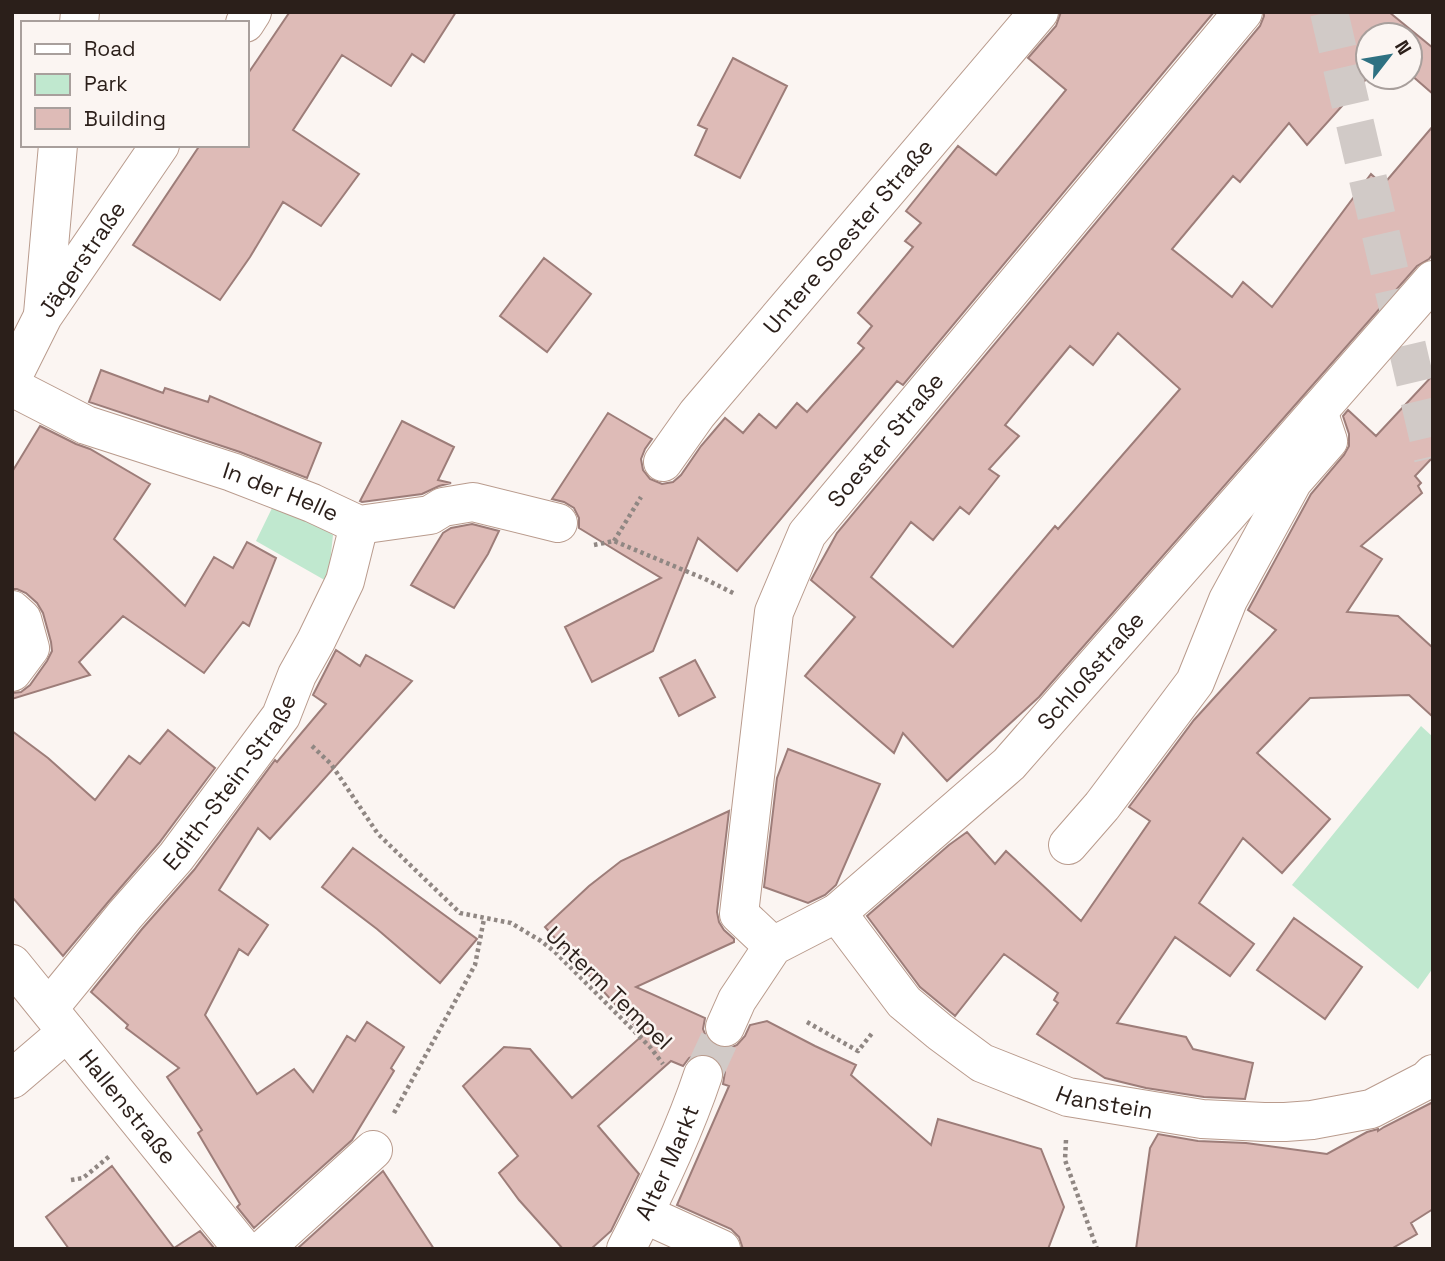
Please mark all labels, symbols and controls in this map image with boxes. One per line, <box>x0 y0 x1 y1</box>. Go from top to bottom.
legend <box>21 21 248 147</box>
north arrow <box>1354 21 1424 91</box>
text: Road <box>84 35 136 62</box>
text: N <box>1389 36 1417 59</box>
text: Park <box>84 70 128 97</box>
text: Building <box>84 105 166 132</box>
street label: Untere Soester Straße <box>757 133 940 340</box>
street label: Jägerstraße <box>31 195 132 323</box>
street label: Soester Straße <box>821 366 950 513</box>
street label: In der Helle <box>219 455 344 528</box>
street label: Schloßstraße <box>1031 605 1151 736</box>
street label: Edith-Stein-Straße <box>156 690 303 877</box>
street label: Unterm Tempel <box>539 920 679 1056</box>
street label: Hallenstraße <box>72 1043 183 1171</box>
street label: Hanstein <box>1051 1079 1155 1126</box>
street label: Alter Markt <box>628 1100 706 1225</box>

